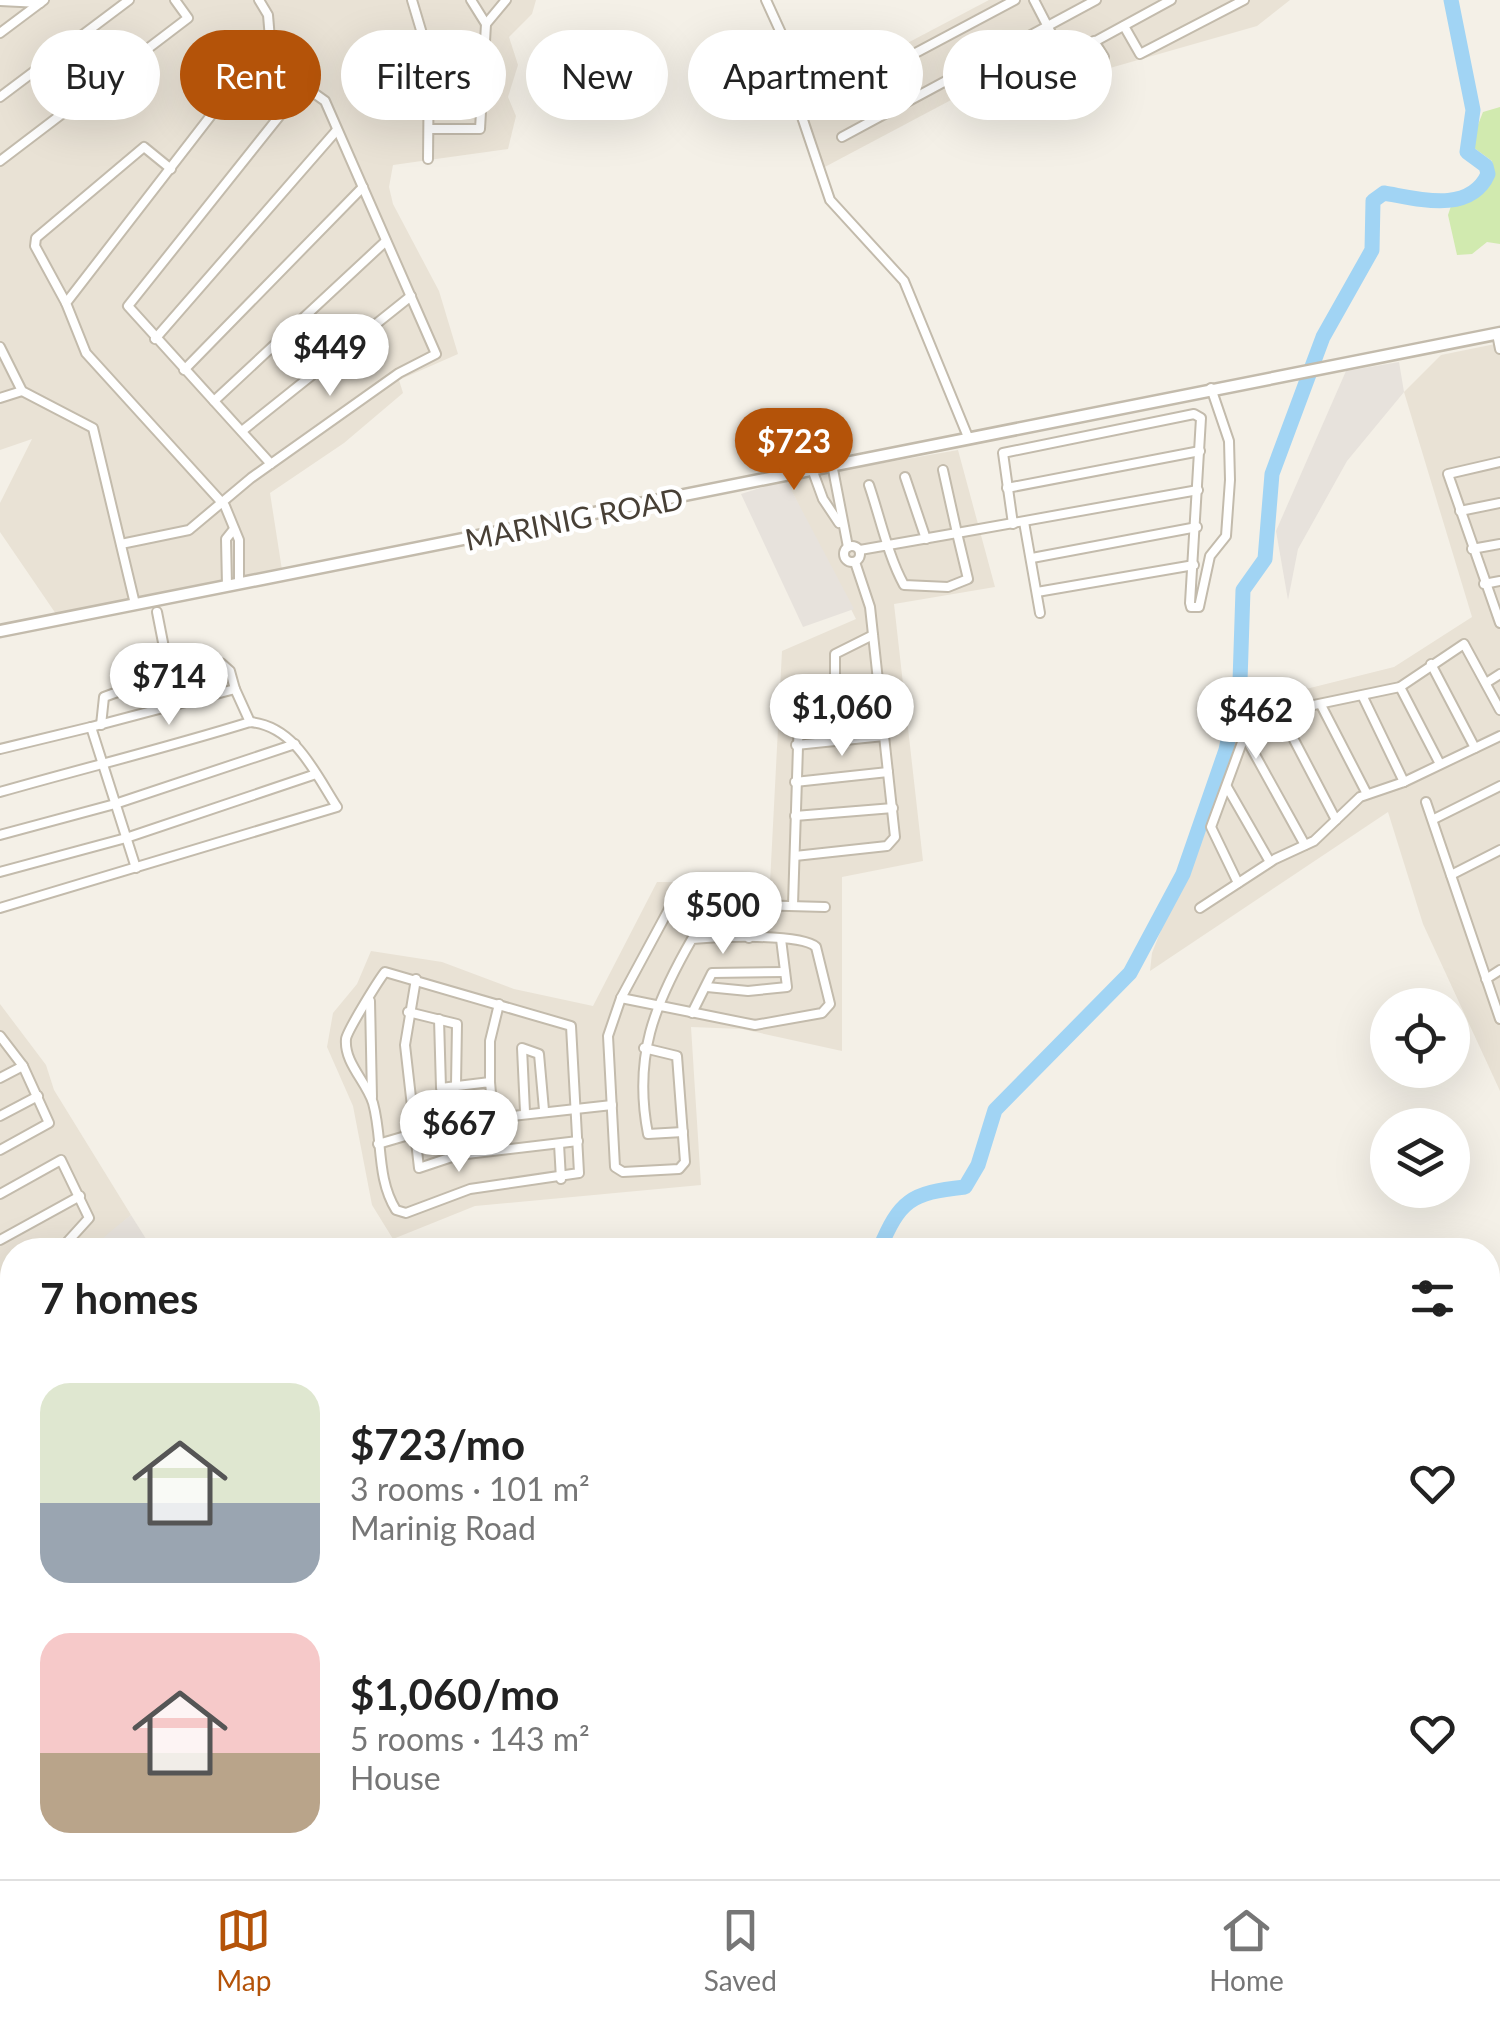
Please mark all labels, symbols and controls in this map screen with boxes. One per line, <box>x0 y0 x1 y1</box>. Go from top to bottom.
chip: Buy <box>30 30 160 120</box>
chip: Rent <box>180 30 321 120</box>
chip: Filters <box>341 30 506 120</box>
chip: New <box>526 30 668 120</box>
chip: Apartment <box>688 30 923 120</box>
chip: House <box>943 30 1112 120</box>
pin: $449 <box>271 314 389 399</box>
text: $449 <box>293 327 367 366</box>
pin: $723 <box>735 408 853 493</box>
text: $723 <box>757 421 831 460</box>
street label: MARINIG ROAD <box>462 479 686 557</box>
pin: $714 <box>110 643 228 728</box>
text: $714 <box>132 656 206 695</box>
pin: $1,060 <box>761 674 923 759</box>
pin: $462 <box>1197 677 1315 762</box>
text: $1,060 <box>792 687 892 726</box>
text: $462 <box>1219 690 1293 729</box>
pin: $500 <box>664 872 782 957</box>
text: $500 <box>686 885 760 924</box>
map controls <box>1370 988 1470 1208</box>
button: locate <box>1370 988 1470 1088</box>
pin: $667 <box>400 1090 518 1175</box>
text: $667 <box>422 1103 496 1142</box>
button: layers <box>1370 1108 1470 1208</box>
icon: filters <box>1405 1271 1460 1326</box>
text: 7 homes <box>40 1273 198 1323</box>
text: $723/mo <box>350 1419 525 1469</box>
icon: home <box>120 1423 240 1543</box>
icon: heart <box>1405 1456 1460 1511</box>
text: 3 rooms · 101 m² <box>350 1469 590 1508</box>
text: Marinig Road <box>350 1508 536 1547</box>
text: $1,060/mo <box>350 1669 559 1719</box>
icon: home <box>120 1673 240 1793</box>
icon: heart <box>1405 1706 1460 1761</box>
text: 5 rooms · 143 m² <box>350 1719 590 1758</box>
text: House <box>350 1758 441 1797</box>
tab: Map <box>216 1903 271 1997</box>
tab: Saved <box>704 1903 777 1997</box>
tab: Home <box>1209 1903 1284 1997</box>

